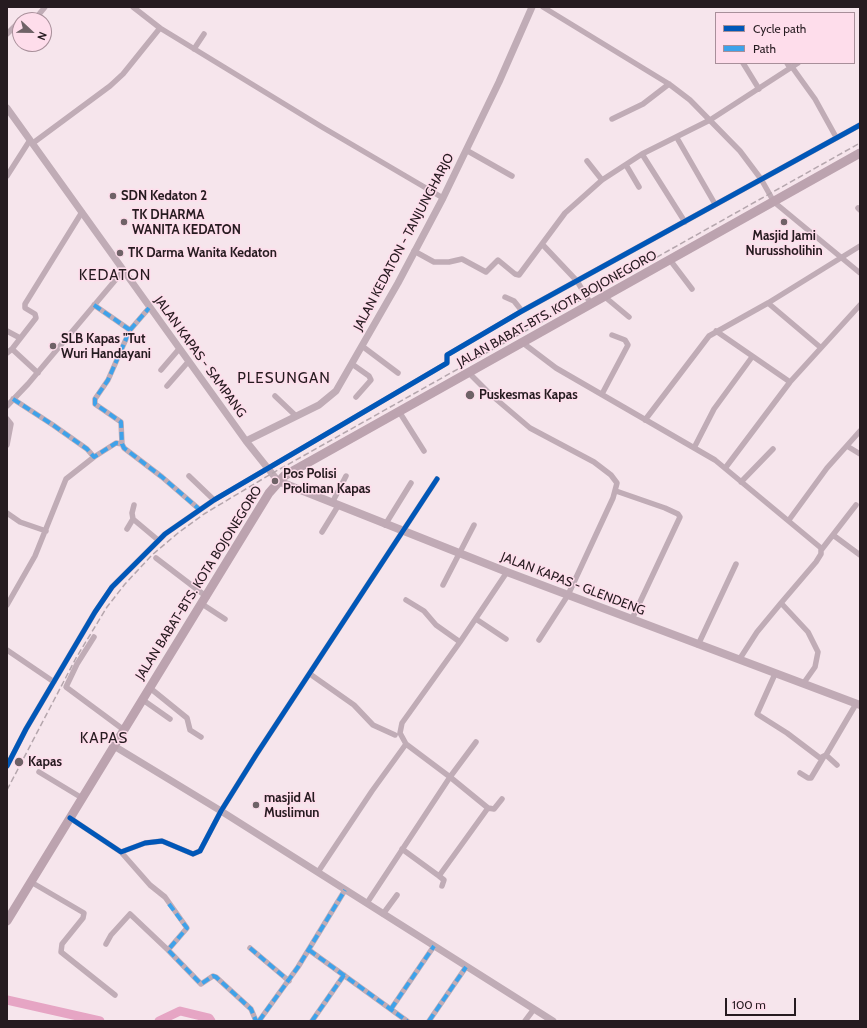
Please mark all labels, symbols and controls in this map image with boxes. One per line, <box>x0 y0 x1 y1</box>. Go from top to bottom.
north arrow <box>12 12 52 52</box>
legend <box>715 12 855 64</box>
text: Cycle path <box>753 21 806 36</box>
text: N <box>34 30 50 42</box>
text: Path <box>753 41 776 56</box>
street label: JALAN KEDATON - TANJUNGHARJO <box>351 151 457 333</box>
place label: SDN Kedaton 2 <box>121 188 207 204</box>
marker: SDN Kedaton 2 <box>108 191 118 201</box>
place label: TK DHARMA WANITA KEDATON <box>132 207 241 238</box>
marker: TK DHARMA WANITA KEDATON <box>119 217 129 227</box>
marker: Masjid Jami Nurussholihin <box>779 217 789 227</box>
place label: Masjid Jami Nurussholihin <box>745 228 823 259</box>
place label: TK Darma Wanita Kedaton <box>128 245 277 261</box>
street label: JALAN BABAT-BTS. KOTA BOJONEGORO <box>454 247 660 371</box>
marker: TK Darma Wanita Kedaton <box>115 248 125 258</box>
district label: KEDATON <box>79 267 151 285</box>
street label: JALAN KAPAS - SAMPANG <box>151 293 249 421</box>
place label: SLB Kapas "Tut Wuri Handayani <box>61 331 151 362</box>
marker: SLB Kapas "Tut Wuri Handayani <box>48 341 58 351</box>
district label: PLESUNGAN <box>237 370 331 388</box>
place label: Puskesmas Kapas <box>479 387 578 403</box>
marker: Puskesmas Kapas <box>464 389 476 401</box>
place label: Pos Polisi Proliman Kapas <box>283 466 371 497</box>
marker: Pos Polisi Proliman Kapas <box>270 476 280 486</box>
street label: JALAN BABAT-BTS. KOTA BOJONEGORO <box>133 483 265 683</box>
street label: JALAN KAPAS - GLENDENG <box>499 549 647 619</box>
district label: KAPAS <box>80 730 128 748</box>
place label: Kapas <box>28 754 62 770</box>
marker: Kapas <box>13 756 25 768</box>
place label: masjid Al Muslimun <box>264 790 319 821</box>
marker: masjid Al Muslimun <box>251 800 261 810</box>
scale bar <box>727 990 798 1016</box>
text: 100 m <box>732 997 766 1012</box>

